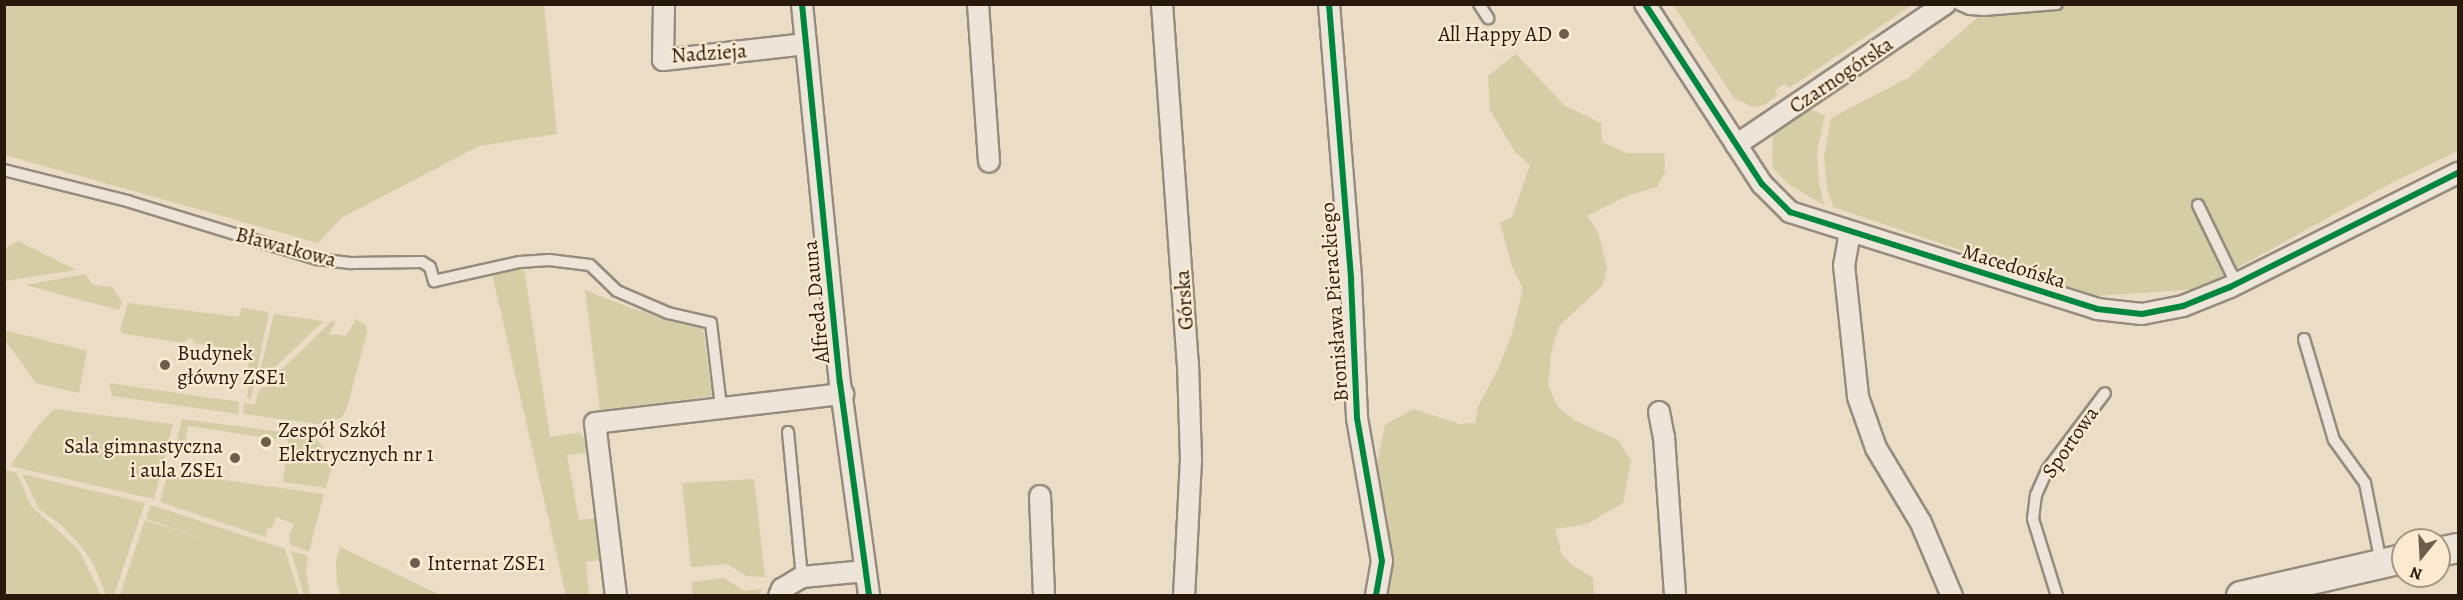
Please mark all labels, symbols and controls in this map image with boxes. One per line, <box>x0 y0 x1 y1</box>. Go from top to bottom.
place label: All Happy AD <box>1438 21 1552 47</box>
marker: All Happy AD <box>1557 27 1571 41</box>
street label: Czarnogórska <box>1784 31 1898 119</box>
street label: Nadzieja <box>670 38 748 68</box>
street label: Bronisława Pierackiego <box>1314 202 1354 402</box>
street label: Bławatkowa <box>233 221 339 273</box>
street label: Macedońska <box>1959 238 2069 294</box>
street label: Alfreda Dauna <box>797 239 835 365</box>
street label: Górska <box>1169 269 1199 331</box>
place label: Budynek główny ZSE1 <box>177 340 285 390</box>
marker: Budynek główny ZSE1 <box>158 358 172 372</box>
street label: Sportowa <box>2036 401 2104 483</box>
place label: Zespół Szkół Elektrycznych nr 1 <box>278 417 434 467</box>
place label: Sala gimnastyczna i aula ZSE1 <box>64 433 223 483</box>
marker: Zespół Szkół Elektrycznych nr 1 <box>259 435 273 449</box>
marker: Sala gimnastyczna i aula ZSE1 <box>228 451 242 465</box>
north arrow <box>2391 528 2451 588</box>
place label: Internat ZSE1 <box>427 550 545 576</box>
marker: Internat ZSE1 <box>408 556 422 570</box>
text: N <box>2407 561 2425 585</box>

